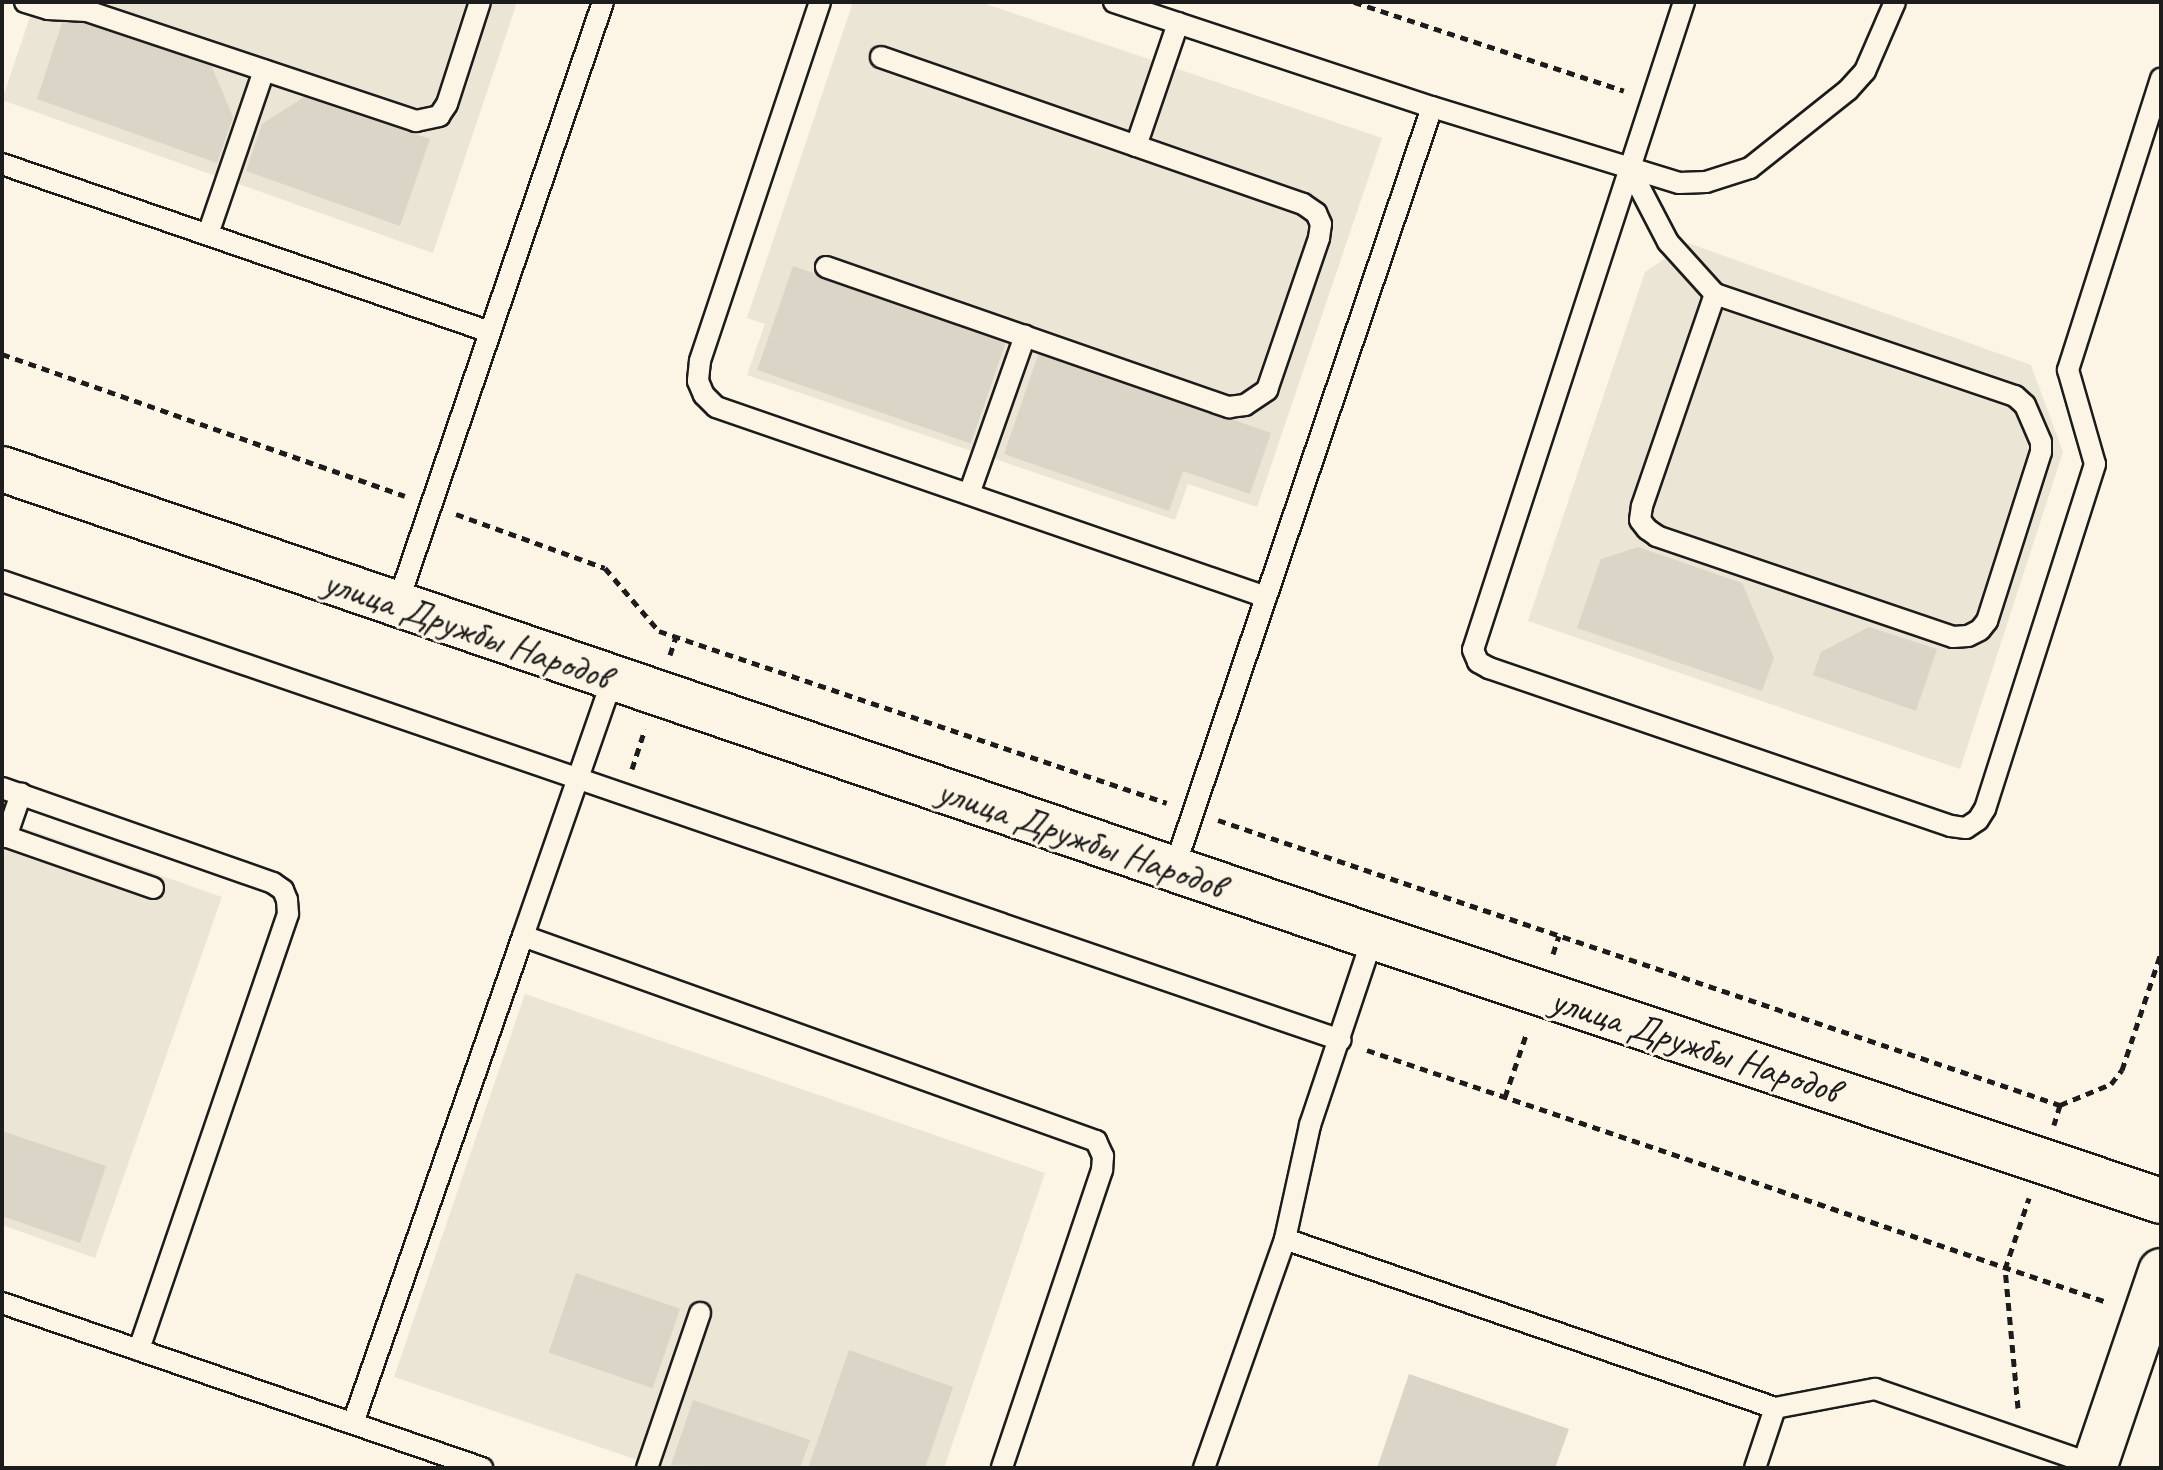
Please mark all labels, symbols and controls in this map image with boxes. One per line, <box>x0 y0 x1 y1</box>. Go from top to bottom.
street label: улица Дружбы Народов <box>318 559 616 699</box>
street label: улица Дружбы Народов <box>932 768 1230 908</box>
street label: улица Дружбы Народов <box>1546 977 1844 1113</box>

